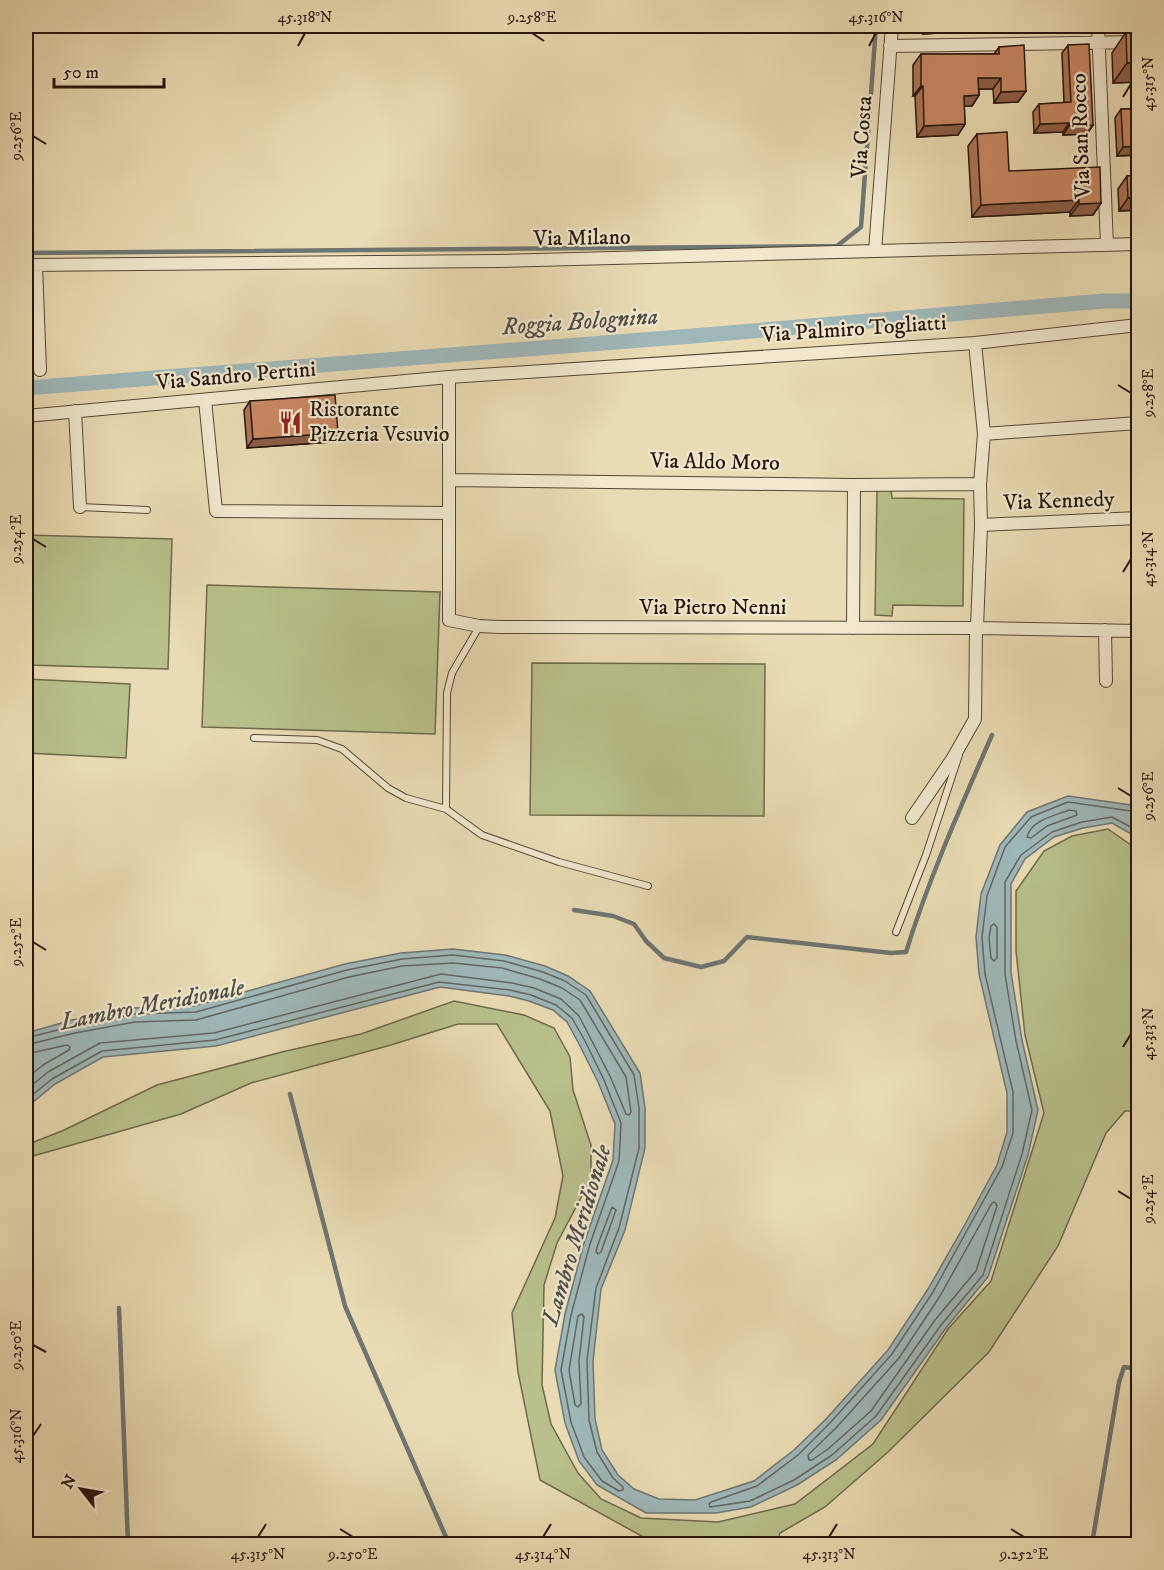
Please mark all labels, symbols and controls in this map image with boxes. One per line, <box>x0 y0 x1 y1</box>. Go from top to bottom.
text: 45.318°N <box>278 8 332 27</box>
text: 9.258°E <box>507 8 557 27</box>
text: 45.316°N <box>848 8 904 27</box>
scale bar <box>54 51 164 89</box>
text: 45.315°N <box>1139 57 1158 111</box>
text: 50 m <box>63 62 99 84</box>
street label: Via San Rocco <box>1065 73 1097 200</box>
street label: Via Costa <box>846 94 878 180</box>
text: 9.256°E <box>7 111 26 162</box>
street label: Via Milano <box>532 224 631 252</box>
water label: Roggia Bolognina <box>500 302 659 342</box>
street label: Via Palmiro Togliatti <box>760 309 947 349</box>
street label: Via Sandro Pertini <box>154 356 317 397</box>
text: 9.258°E <box>1139 368 1158 418</box>
place label: Ristorante Pizzeria Vesuvio <box>309 396 449 448</box>
restaurant icon: Ristorante Pizzeria Vesuvio <box>278 409 304 435</box>
street label: Via Aldo Moro <box>649 447 780 477</box>
street label: Via Kennedy <box>1002 486 1116 516</box>
text: 9.254°E <box>7 514 26 565</box>
text: 45.314°N <box>1139 531 1158 587</box>
street label: Via Pietro Nenni <box>638 594 787 621</box>
text: 9.256°E <box>1139 771 1158 822</box>
text: 9.252°E <box>7 917 26 967</box>
water label: Lambro Meridionale <box>55 972 247 1038</box>
text: 45.313°N <box>1139 1008 1158 1060</box>
water label: Lambro Meridionale <box>535 1140 619 1331</box>
text: 9.254°E <box>1139 1174 1158 1225</box>
text: 9.250°E <box>7 1320 26 1371</box>
text: 45.316°N <box>7 1408 26 1464</box>
north arrow <box>51 1459 111 1519</box>
text: N <box>57 1471 81 1493</box>
text: 45.315°N <box>231 1545 285 1564</box>
text: 9.250°E <box>327 1545 378 1564</box>
text: 45.314°N <box>515 1545 571 1564</box>
text: 45.313°N <box>803 1545 855 1564</box>
text: 9.252°E <box>999 1545 1049 1564</box>

